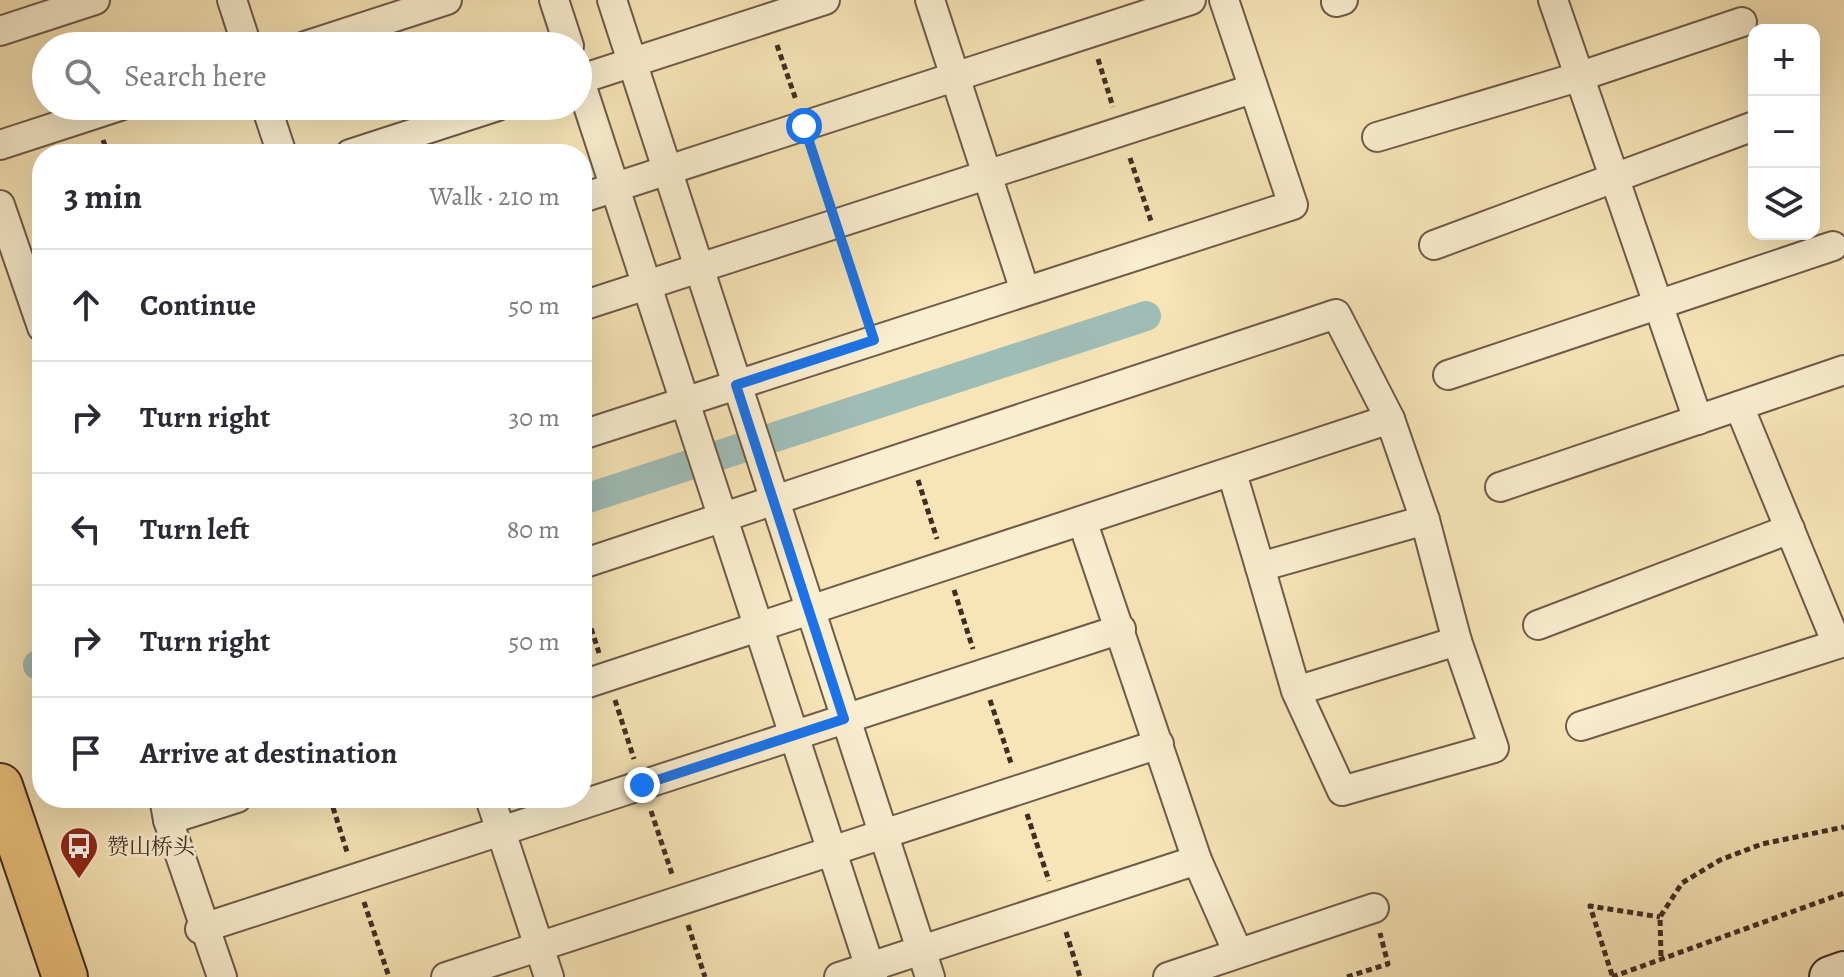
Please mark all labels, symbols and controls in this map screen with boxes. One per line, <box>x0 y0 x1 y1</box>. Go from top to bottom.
map controls <box>1748 24 1820 240</box>
button: + <box>1748 24 1820 96</box>
search box <box>32 32 592 120</box>
icon: search <box>60 54 104 98</box>
text: Search here <box>124 56 267 96</box>
button: − <box>1748 96 1820 168</box>
route start <box>786 108 822 144</box>
button: layers <box>1748 168 1820 240</box>
text: 3 min <box>64 173 142 220</box>
text: Walk · 210 m <box>429 179 560 214</box>
icon: ahead <box>64 283 108 327</box>
text: Continue <box>140 285 256 325</box>
text: 50 m <box>508 288 560 323</box>
icon: right <box>64 395 108 439</box>
text: Turn right <box>140 397 270 437</box>
text: 30 m <box>509 400 560 435</box>
icon: left <box>64 507 108 551</box>
text: Turn left <box>140 509 249 549</box>
text: 80 m <box>507 512 560 547</box>
icon: right <box>64 619 108 663</box>
text: Turn right <box>140 621 270 661</box>
text: 50 m <box>508 624 560 659</box>
icon: arrive <box>64 731 108 775</box>
text: Arrive at destination <box>140 733 397 773</box>
route end <box>624 767 660 803</box>
bus stop icon: 赞山桥头 <box>58 825 100 880</box>
place label: 赞山桥头 <box>107 832 195 862</box>

